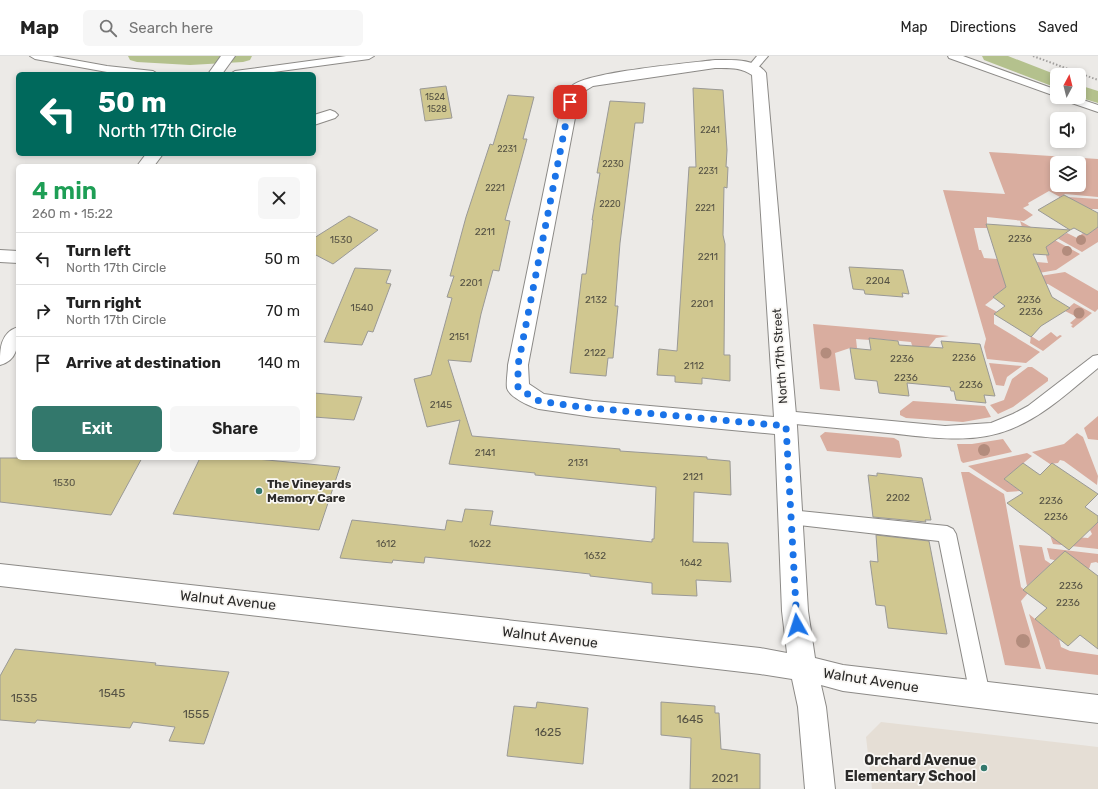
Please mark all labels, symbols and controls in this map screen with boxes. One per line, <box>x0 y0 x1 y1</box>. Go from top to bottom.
search box <box>83 10 363 46</box>
text: Map <box>20 16 59 39</box>
icon: search <box>97 17 119 39</box>
text: Search here <box>129 19 213 37</box>
text: Map <box>901 19 928 36</box>
text: Directions <box>950 19 1016 36</box>
text: Saved <box>1038 19 1078 36</box>
north arrow <box>1050 68 1086 104</box>
map controls <box>1050 68 1086 192</box>
pin <box>553 85 587 119</box>
text: 50 m <box>98 86 167 119</box>
icon: left <box>32 88 84 140</box>
icon: arrive <box>559 91 581 113</box>
house number: 1524 <box>425 92 445 102</box>
house number: 1528 <box>427 104 447 114</box>
button: sound <box>1050 112 1086 148</box>
text: North 17th Circle <box>98 120 237 142</box>
house number: 2241 <box>700 125 720 135</box>
house number: 2231 <box>497 144 517 154</box>
button: layers <box>1050 156 1086 192</box>
house number: 2230 <box>602 159 624 169</box>
house number: 2231 <box>698 166 718 176</box>
text: 4 min <box>32 177 97 205</box>
button: close <box>258 177 300 219</box>
house number: 2221 <box>485 183 505 193</box>
house number: 2220 <box>599 199 621 209</box>
house number: 2221 <box>695 203 715 213</box>
text: 260 m · 15:22 <box>32 206 113 221</box>
house number: 2211 <box>475 226 495 238</box>
house number: 2236 <box>1008 233 1032 245</box>
house number: 1530 <box>330 234 352 246</box>
text: Turn left <box>66 242 131 260</box>
icon: left <box>32 248 54 270</box>
text: 50 m <box>265 250 300 268</box>
house number: 2211 <box>698 251 718 263</box>
text: North 17th Circle <box>66 260 166 275</box>
house number: 2204 <box>866 275 890 287</box>
house number: 2201 <box>460 277 482 289</box>
text: Turn right <box>66 294 141 312</box>
house number: 2132 <box>585 294 607 306</box>
house number: 2236 <box>1017 294 1041 306</box>
house number: 2201 <box>691 298 713 310</box>
icon: right <box>32 300 54 322</box>
text: 70 m <box>266 302 300 320</box>
house number: 1540 <box>351 302 373 314</box>
house number: 2236 <box>1019 306 1043 318</box>
street label: North 17th Street <box>770 307 790 404</box>
text: North 17th Circle <box>66 312 166 327</box>
house number: 2151 <box>449 331 469 343</box>
house number: 2122 <box>584 347 606 359</box>
icon: arrive <box>32 352 54 374</box>
house number: 2236 <box>952 352 976 364</box>
house number: 2236 <box>890 353 914 365</box>
text: Arrive at destination <box>66 354 221 372</box>
text: 140 m <box>258 354 300 372</box>
house number: 2112 <box>684 360 704 372</box>
house number: 2236 <box>894 372 918 384</box>
house number: 2236 <box>959 379 983 391</box>
house number: 2145 <box>430 399 452 411</box>
button: Exit <box>32 406 162 452</box>
button: Share <box>170 406 300 452</box>
house number: 2141 <box>475 447 495 459</box>
house number: 2131 <box>568 457 588 469</box>
house number: 2121 <box>683 471 703 483</box>
house number: 1530 <box>53 477 75 489</box>
place label: The Vineyards Memory Care <box>267 477 352 505</box>
marker: The Vineyards Memory Care <box>254 486 264 496</box>
house number: 2202 <box>886 492 910 504</box>
house number: 2236 <box>1039 495 1063 507</box>
house number: 2236 <box>1044 511 1068 523</box>
house number: 1612 <box>376 538 396 550</box>
house number: 1622 <box>469 538 491 550</box>
house number: 1632 <box>584 550 606 562</box>
house number: 1642 <box>680 557 702 569</box>
house number: 2236 <box>1059 580 1083 592</box>
street label: Walnut Avenue <box>179 587 277 614</box>
house number: 2236 <box>1056 597 1080 609</box>
position arrow <box>776 604 818 646</box>
street label: Walnut Avenue <box>501 623 599 652</box>
street label: Walnut Avenue <box>822 665 920 696</box>
house number: 1545 <box>99 686 125 700</box>
house number: 1535 <box>11 691 37 705</box>
house number: 1555 <box>183 707 209 721</box>
house number: 1645 <box>677 712 703 726</box>
house number: 1625 <box>535 725 561 739</box>
place label: Orchard Avenue Elementary School <box>845 752 976 785</box>
marker: Orchard Avenue Elementary School <box>979 763 989 773</box>
house number: 2021 <box>712 771 738 785</box>

